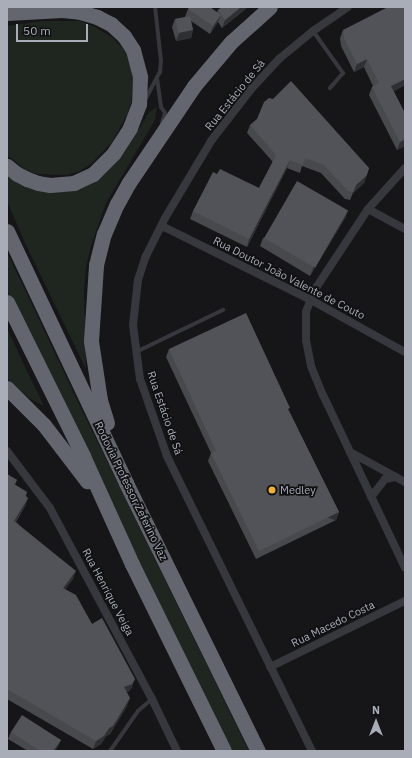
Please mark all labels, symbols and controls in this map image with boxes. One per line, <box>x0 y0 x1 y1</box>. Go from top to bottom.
scale bar <box>18 16 90 42</box>
text: 50 m <box>23 23 51 38</box>
street label: Rua Estácio de Sá <box>202 57 268 133</box>
street label: Rua Doutor João Valente de Couto <box>211 234 367 322</box>
street label: Rua Estácio de Sá <box>145 369 185 457</box>
street label: Rodovia Professor Zeferino Vaz <box>92 419 170 563</box>
place label: Medley <box>280 483 316 497</box>
marker: Medley <box>267 485 277 495</box>
street label: Rua Henrique Veiga <box>79 546 137 638</box>
street label: Rua Macedo Costa <box>289 598 377 650</box>
north arrow <box>356 702 396 742</box>
text: N <box>372 703 380 717</box>

